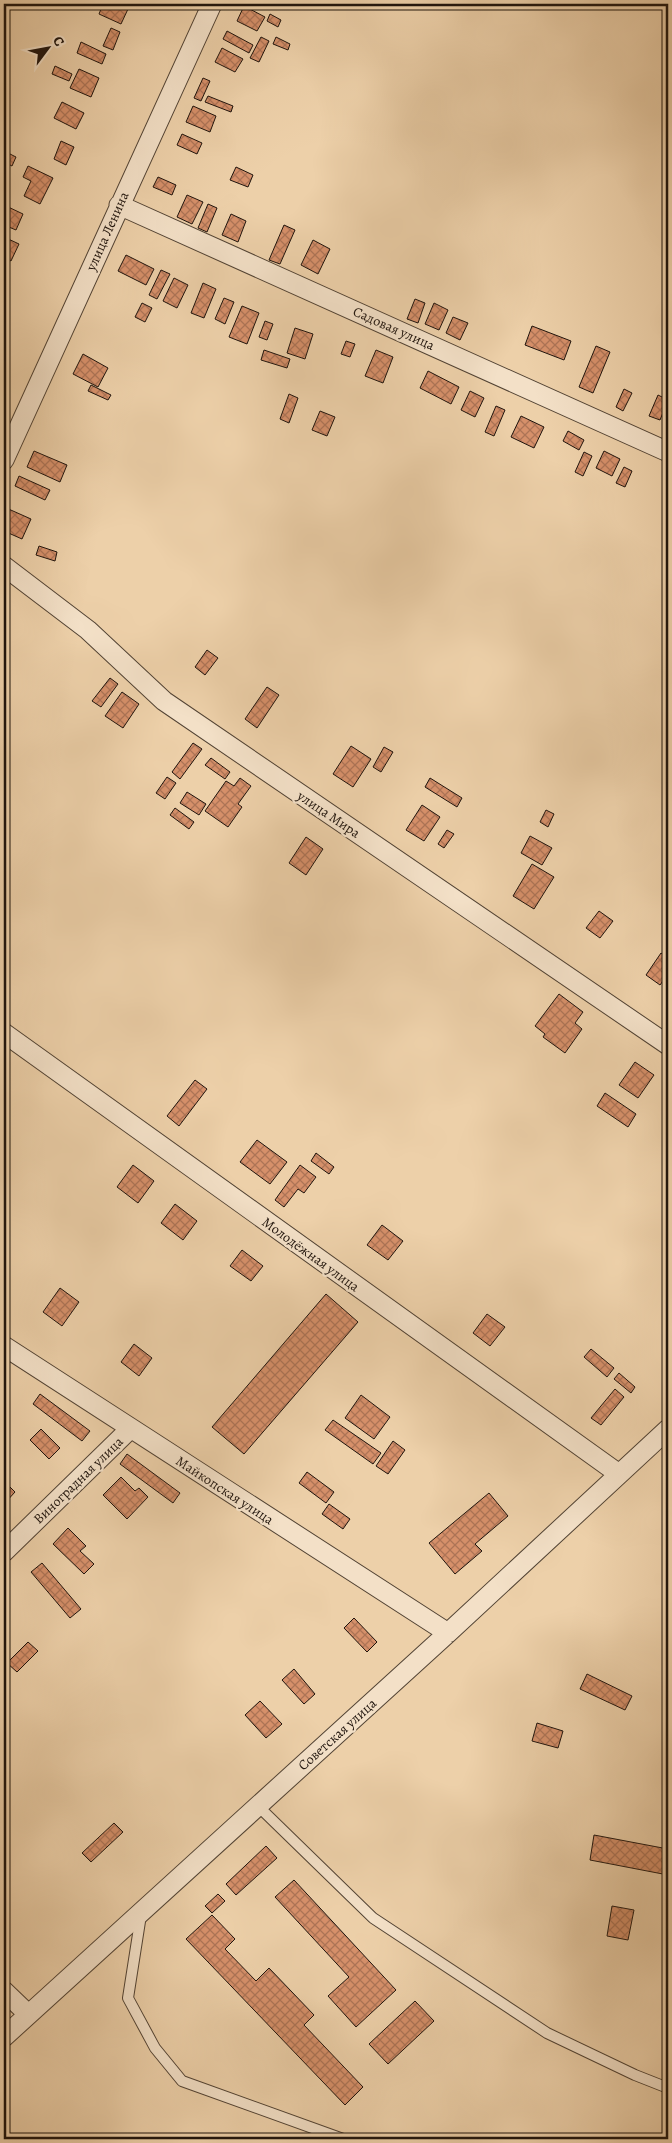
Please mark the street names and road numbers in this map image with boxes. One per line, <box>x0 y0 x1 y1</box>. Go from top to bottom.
street label: улица Ленина <box>81 188 134 275</box>
street label: Садовая улица <box>350 302 438 355</box>
street label: улица Мира <box>293 786 364 843</box>
street label: Молодёжная улица <box>258 1213 364 1297</box>
street label: Виноградная улица <box>29 1432 128 1528</box>
street label: Майкопская улица <box>172 1452 278 1530</box>
street label: Советская улица <box>294 1694 381 1775</box>

